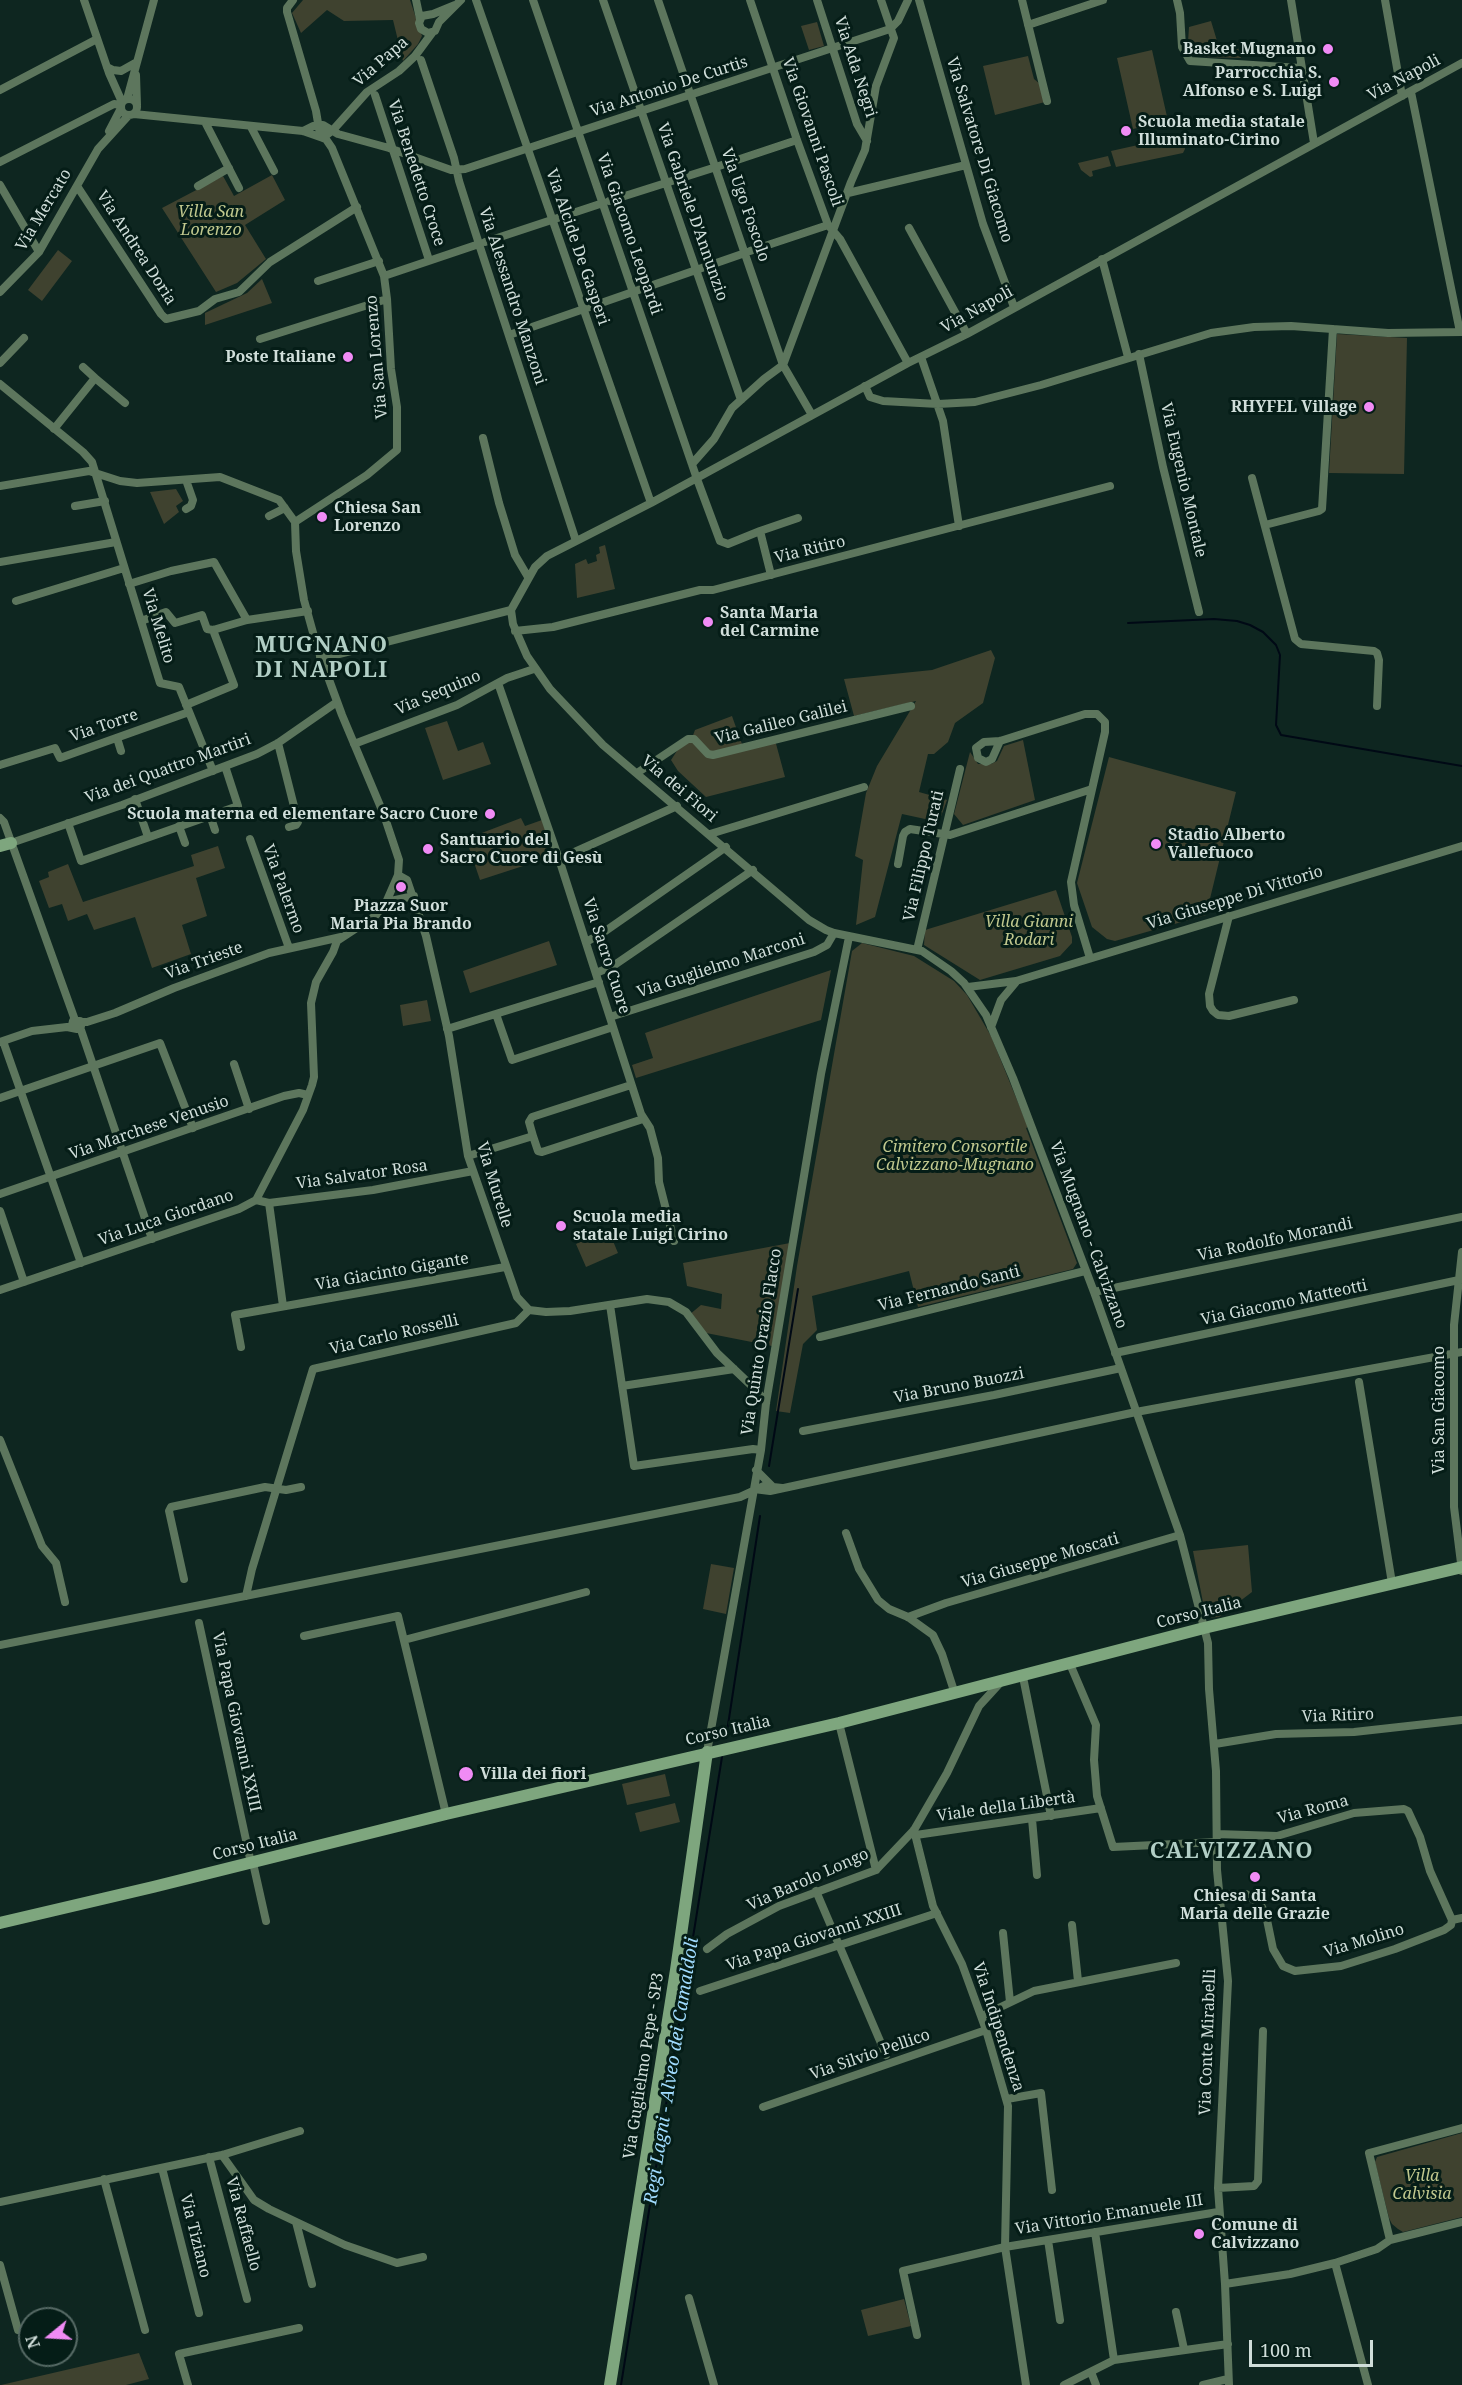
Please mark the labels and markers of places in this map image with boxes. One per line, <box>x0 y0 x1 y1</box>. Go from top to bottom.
place label: Basket Mugnano <box>1183 39 1316 59</box>
marker: Basket Mugnano <box>1321 42 1335 56</box>
place label: Parrocchia S. Alfonso e S. Luigi <box>1183 63 1322 101</box>
marker: Parrocchia S. Alfonso e S. Luigi <box>1327 75 1341 89</box>
place label: Scuola media statale Illuminato-Cirino <box>1138 112 1305 150</box>
marker: Scuola media statale Illuminato-Cirino <box>1119 124 1133 138</box>
place label: Poste Italiane <box>225 347 336 367</box>
marker: Poste Italiane <box>341 350 355 364</box>
place label: RHYFEL Village <box>1231 397 1357 417</box>
marker: RHYFEL Village <box>1362 400 1376 414</box>
place label: Chiesa San Lorenzo <box>334 498 421 536</box>
marker: Chiesa San Lorenzo <box>315 510 329 524</box>
place label: Santa Maria del Carmine <box>720 603 819 641</box>
marker: Santa Maria del Carmine <box>701 615 715 629</box>
place label: Scuola materna ed elementare Sacro Cuore <box>127 804 478 824</box>
marker: Scuola materna ed elementare Sacro Cuore <box>483 807 497 821</box>
place label: Stadio Alberto Vallefuoco <box>1168 825 1285 863</box>
place label: Santuario del Sacro Cuore di Gesù <box>440 830 603 868</box>
marker: Stadio Alberto Vallefuoco <box>1149 837 1163 851</box>
marker: Santuario del Sacro Cuore di Gesù <box>421 842 435 856</box>
marker: Piazza Suor Maria Pia Brando <box>394 880 408 894</box>
place label: Piazza Suor Maria Pia Brando <box>330 896 472 934</box>
place label: Scuola media statale Luigi Cirino <box>573 1207 728 1245</box>
marker: Scuola media statale Luigi Cirino <box>554 1219 568 1233</box>
place label: Villa dei fiori <box>480 1764 586 1784</box>
marker: Villa dei fiori <box>457 1765 475 1783</box>
marker: Chiesa di Santa Maria delle Grazie <box>1248 1870 1262 1884</box>
place label: Chiesa di Santa Maria delle Grazie <box>1180 1886 1330 1924</box>
place label: Comune di Calvizzano <box>1211 2215 1299 2253</box>
marker: Comune di Calvizzano <box>1192 2227 1206 2241</box>

